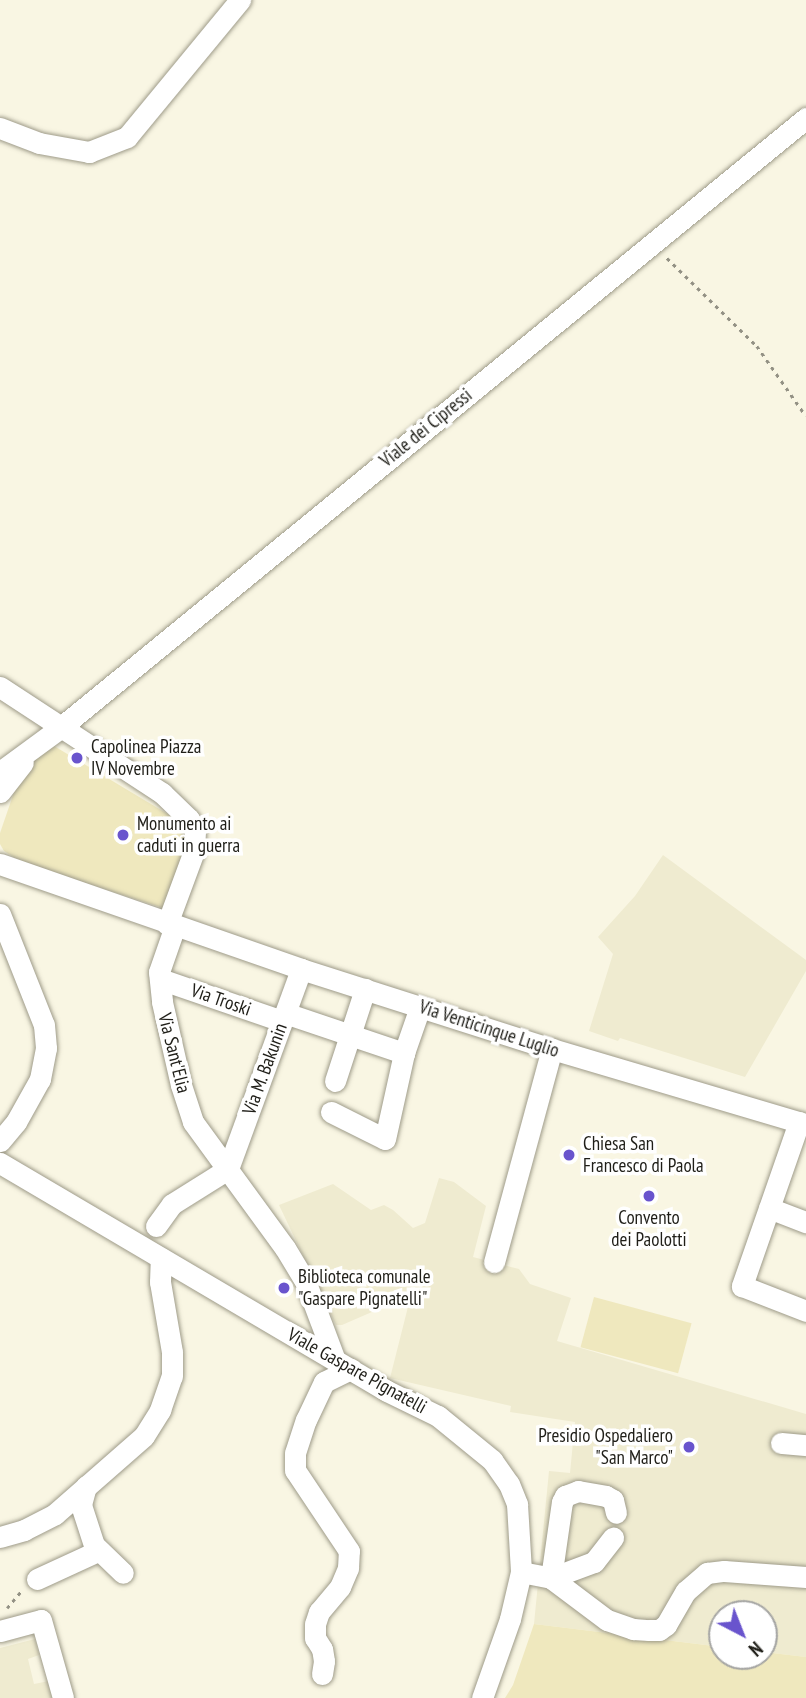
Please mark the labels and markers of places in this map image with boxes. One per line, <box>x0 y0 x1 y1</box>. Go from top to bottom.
place label: Capolinea Piazza IV Novembre <box>91 736 201 780</box>
marker: Capolinea Piazza IV Novembre <box>69 750 85 766</box>
place label: Monumento ai caduti in guerra <box>137 813 240 857</box>
marker: Monumento ai caduti in guerra <box>115 827 131 843</box>
place label: Chiesa San Francesco di Paola <box>583 1133 704 1177</box>
marker: Chiesa San Francesco di Paola <box>561 1147 577 1163</box>
marker: Convento dei Paolotti <box>641 1188 657 1204</box>
place label: Convento dei Paolotti <box>611 1207 687 1251</box>
place label: Biblioteca comunale "Gaspare Pignatelli" <box>298 1266 431 1310</box>
marker: Biblioteca comunale "Gaspare Pignatelli" <box>276 1280 292 1296</box>
place label: Presidio Ospedaliero "San Marco" <box>538 1425 673 1469</box>
marker: Presidio Ospedaliero "San Marco" <box>679 1437 699 1457</box>

